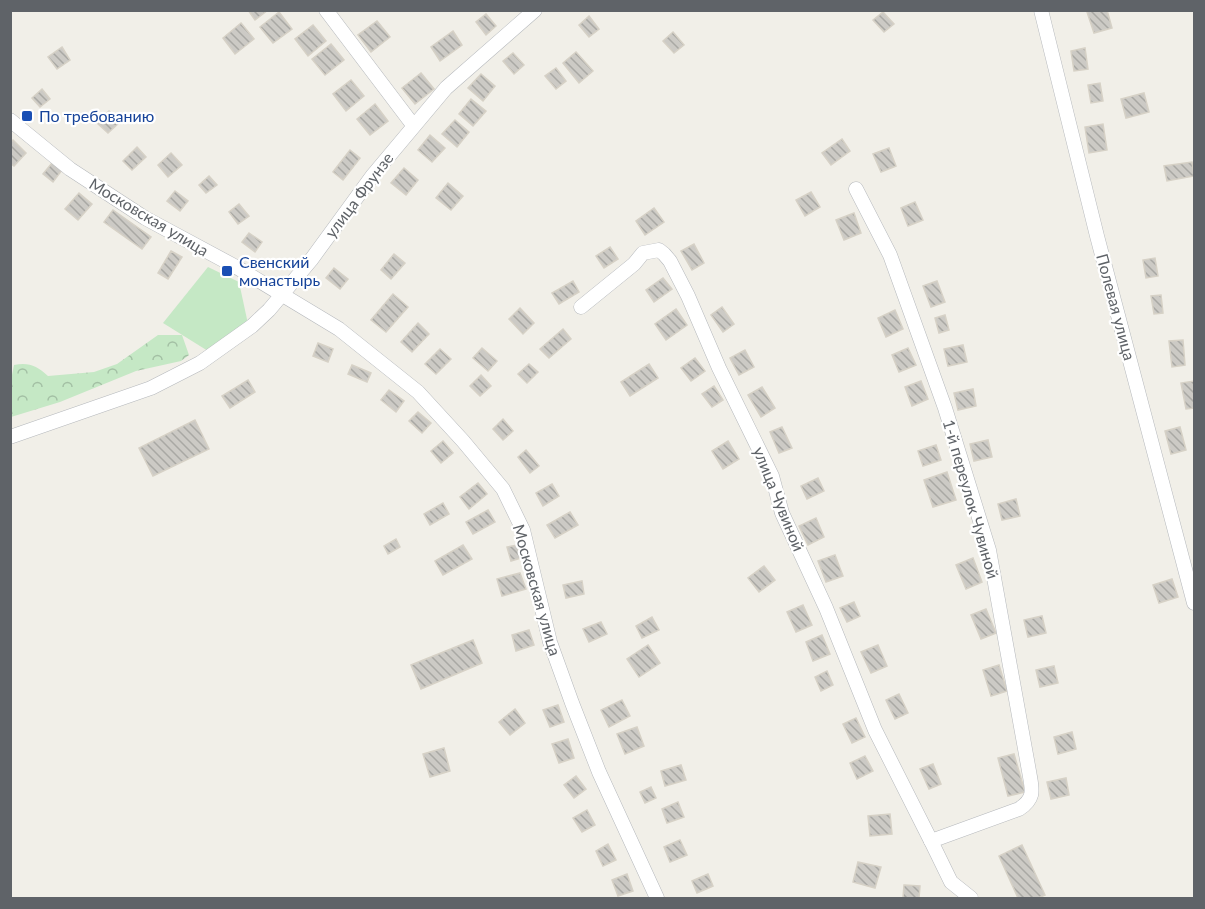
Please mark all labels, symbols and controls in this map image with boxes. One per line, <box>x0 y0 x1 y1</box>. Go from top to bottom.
place label: По требованию <box>39 106 154 125</box>
marker: По требованию <box>20 109 34 123</box>
street label: улица Фрунзе <box>320 148 397 241</box>
street label: Московская улица <box>86 173 212 260</box>
street label: Полевая улица <box>1093 251 1140 362</box>
place label: Свенский монастырь <box>239 252 321 289</box>
marker: Свенский монастырь <box>220 264 234 278</box>
street label: 1-й переулок Чувиной <box>940 417 1003 581</box>
street label: улица Чувиной <box>750 444 809 554</box>
street label: Московская улица <box>510 522 565 658</box>

